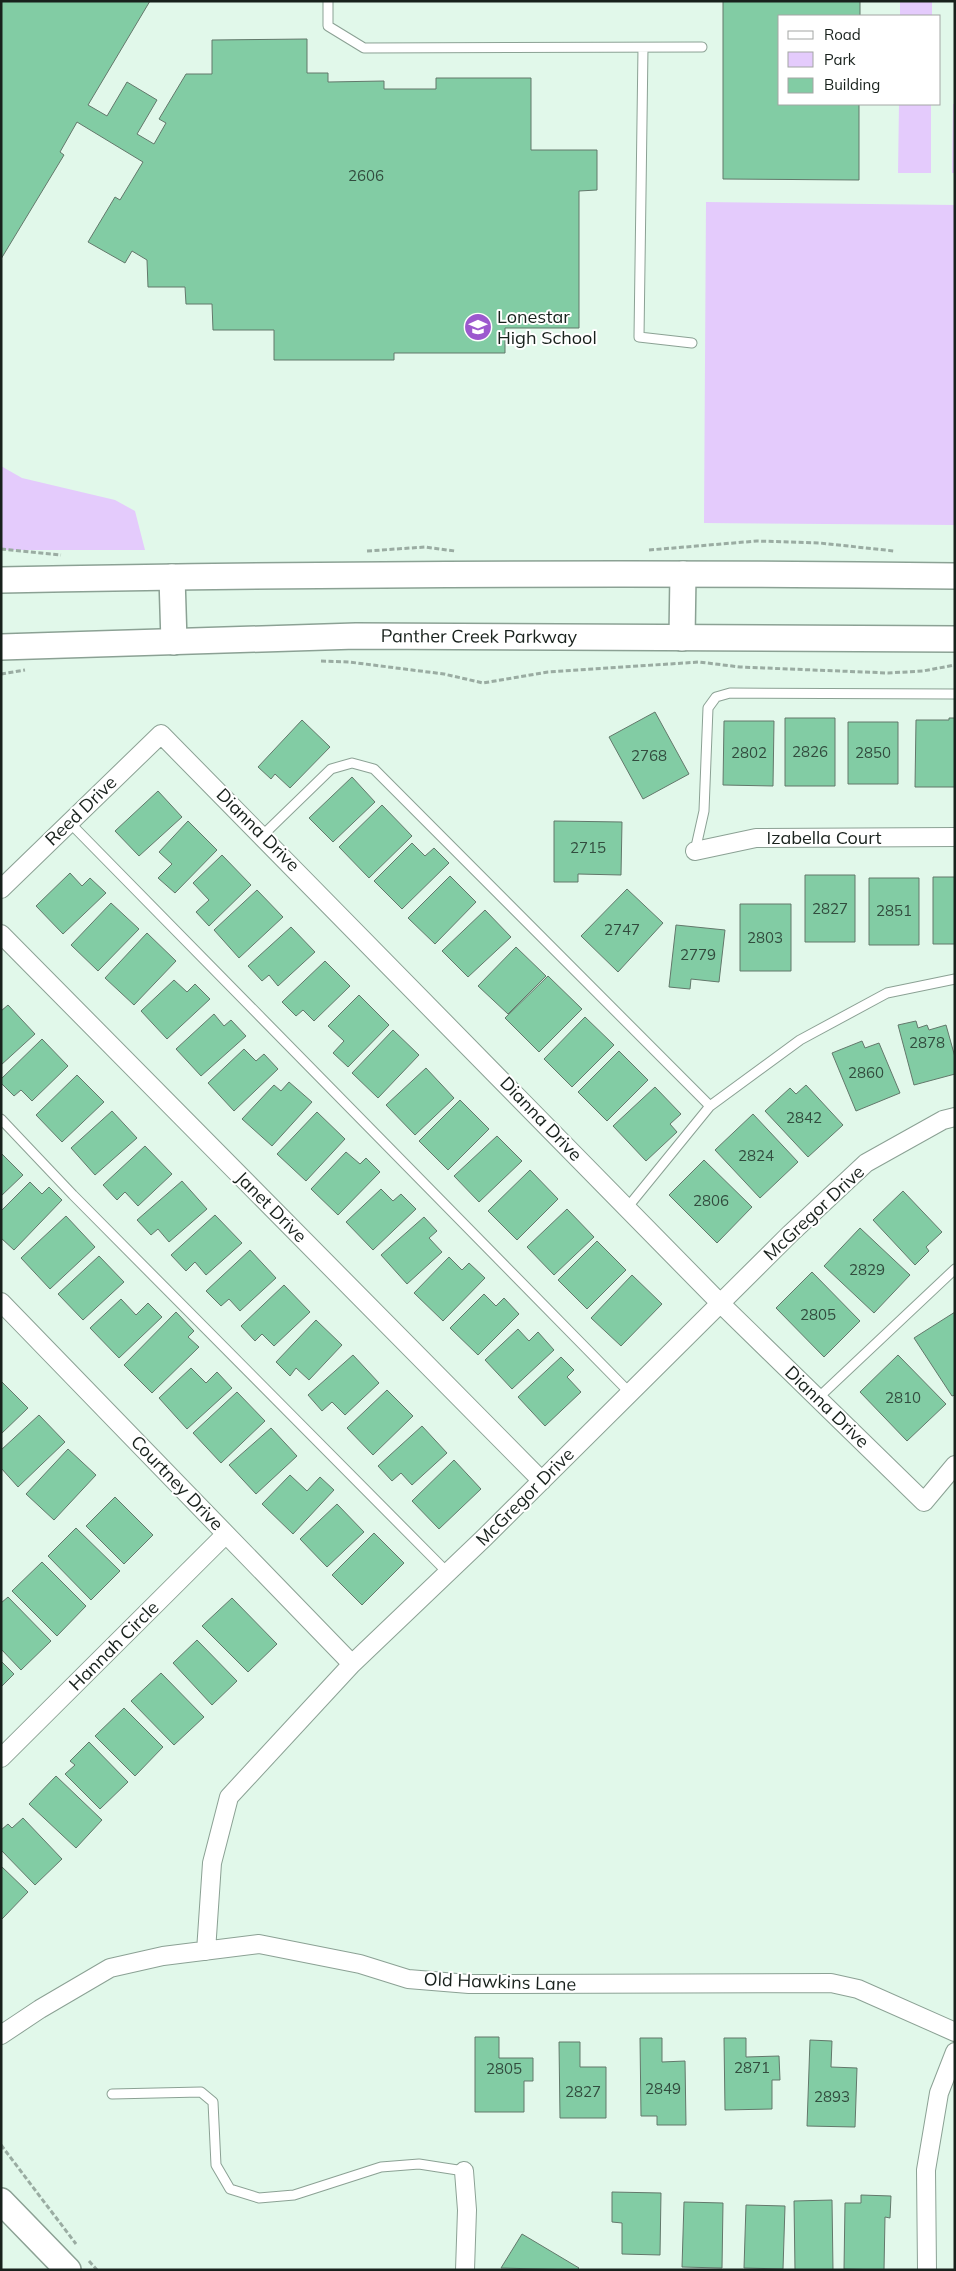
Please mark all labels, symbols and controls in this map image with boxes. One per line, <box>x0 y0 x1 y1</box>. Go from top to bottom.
legend <box>778 15 941 105</box>
text: Road <box>824 25 861 44</box>
text: Park <box>824 50 856 69</box>
text: Building <box>824 75 880 94</box>
house number: 2606 <box>348 166 384 185</box>
place label: Lonestar High School <box>497 305 597 349</box>
school or university icon: Lonestar High School <box>463 312 493 342</box>
street label: Panther Creek Parkway <box>381 624 577 648</box>
house number: 2826 <box>792 742 828 761</box>
house number: 2802 <box>731 743 767 762</box>
house number: 2850 <box>855 743 891 762</box>
house number: 2768 <box>631 746 667 765</box>
street label: Reed Drive <box>40 771 121 850</box>
street label: Dianna Drive <box>212 783 305 876</box>
street label: Izabella Court <box>766 826 882 849</box>
house number: 2715 <box>570 838 606 857</box>
house number: 2827 <box>812 899 848 918</box>
house number: 2851 <box>876 901 912 920</box>
house number: 2747 <box>604 920 640 939</box>
house number: 2803 <box>747 928 783 947</box>
house number: 2779 <box>680 945 716 964</box>
house number: 2878 <box>909 1033 945 1052</box>
house number: 2860 <box>848 1063 884 1082</box>
street label: Dianna Drive <box>495 1072 587 1166</box>
house number: 2842 <box>786 1108 822 1127</box>
house number: 2824 <box>738 1146 774 1165</box>
street label: McGregor Drive <box>758 1160 869 1265</box>
street label: Janet Drive <box>231 1166 312 1247</box>
house number: 2806 <box>693 1191 729 1210</box>
house number: 2829 <box>849 1260 885 1279</box>
house number: 2805 <box>800 1305 836 1324</box>
street label: Dianna Drive <box>780 1361 874 1453</box>
house number: 2810 <box>885 1388 921 1407</box>
street label: Courtney Drive <box>126 1430 229 1535</box>
street label: McGregor Drive <box>471 1443 579 1551</box>
street label: Hannah Circle <box>64 1596 163 1695</box>
street label: Old Hawkins Lane <box>423 1967 577 1996</box>
house number: 2871 <box>734 2058 770 2077</box>
house number: 2805 <box>486 2059 522 2078</box>
house number: 2849 <box>645 2079 681 2098</box>
house number: 2827 <box>565 2082 601 2101</box>
house number: 2893 <box>814 2087 850 2106</box>

